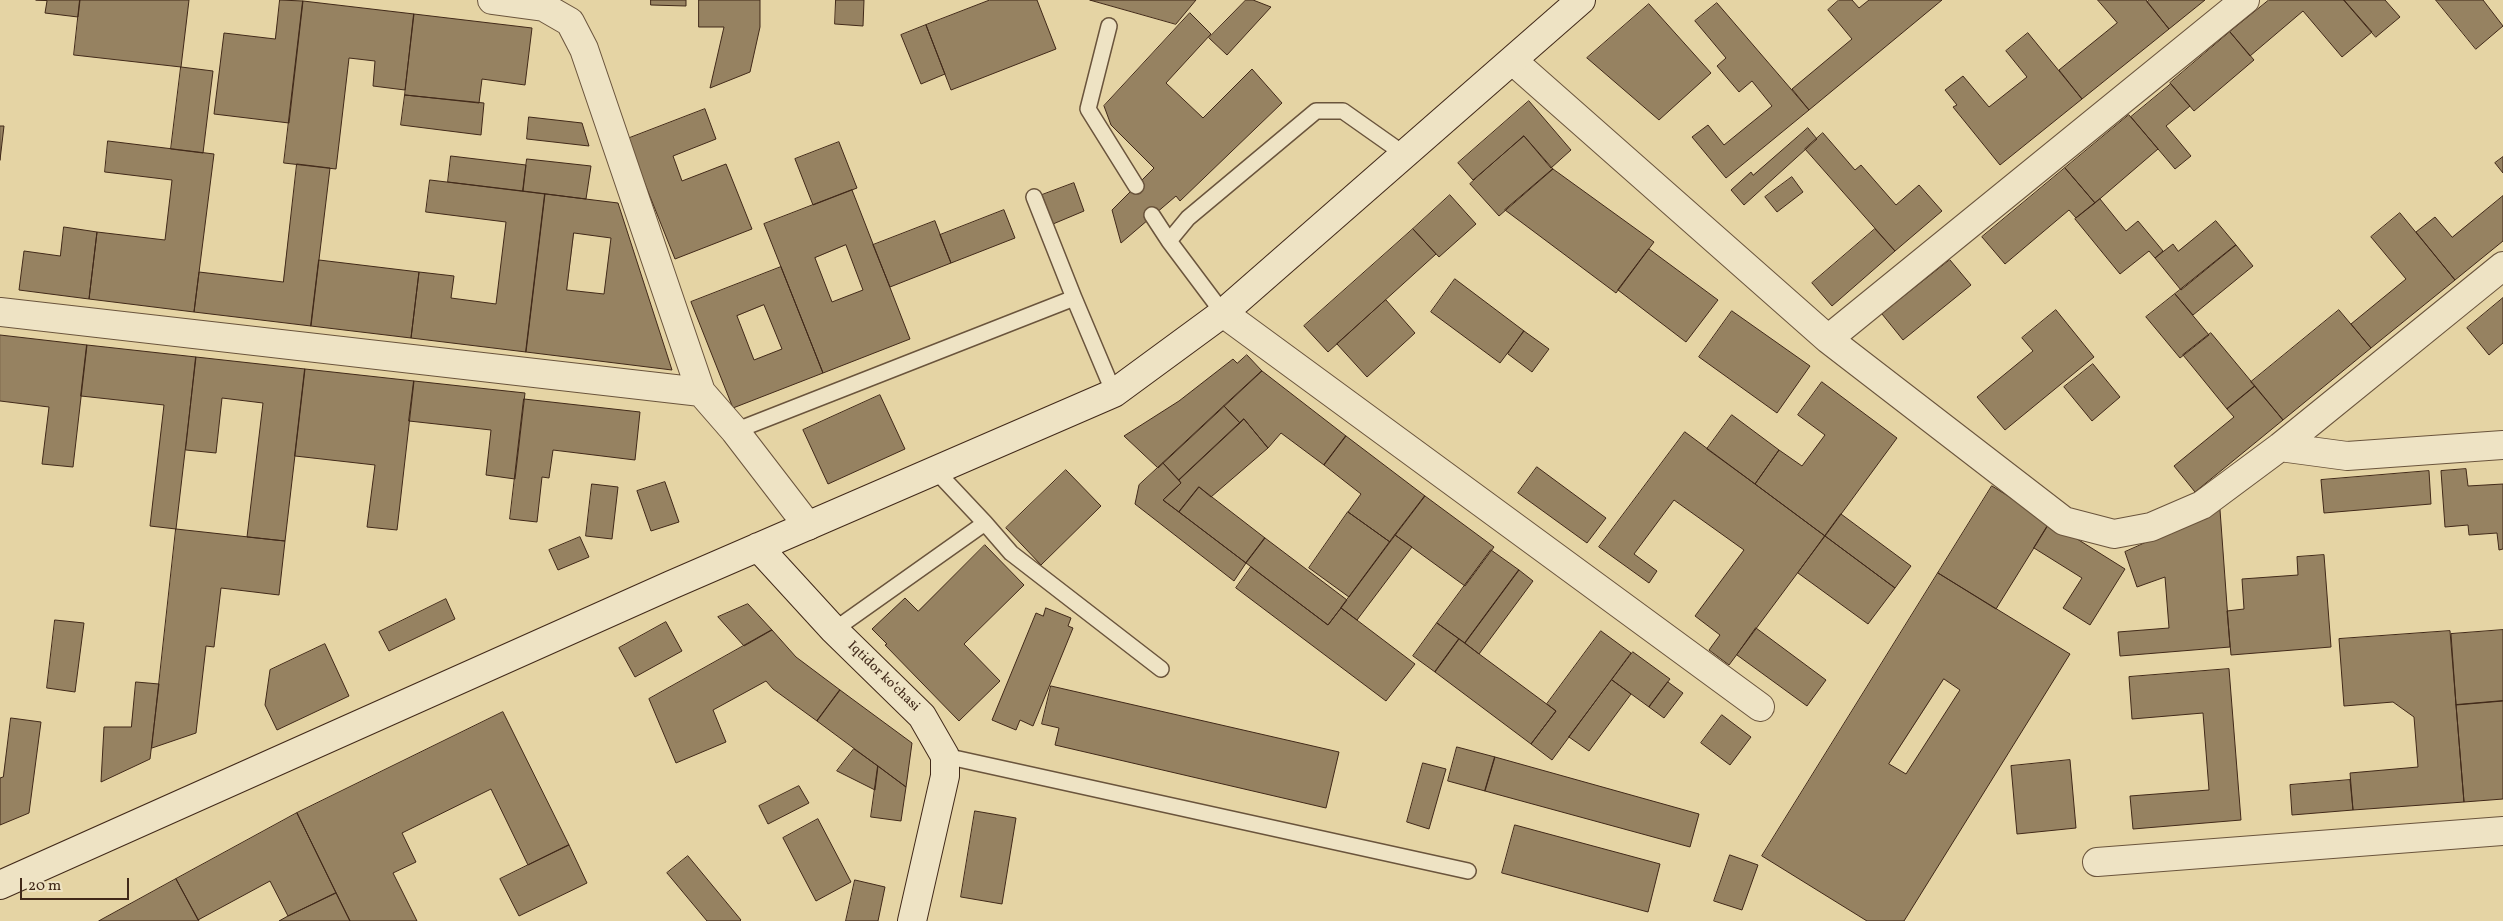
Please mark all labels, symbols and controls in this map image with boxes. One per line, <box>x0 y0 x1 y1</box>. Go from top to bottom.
street label: Iqtidor koʻchasi <box>843 638 923 716</box>
scale bar <box>22 868 131 900</box>
text: 20 m <box>28 876 61 897</box>

